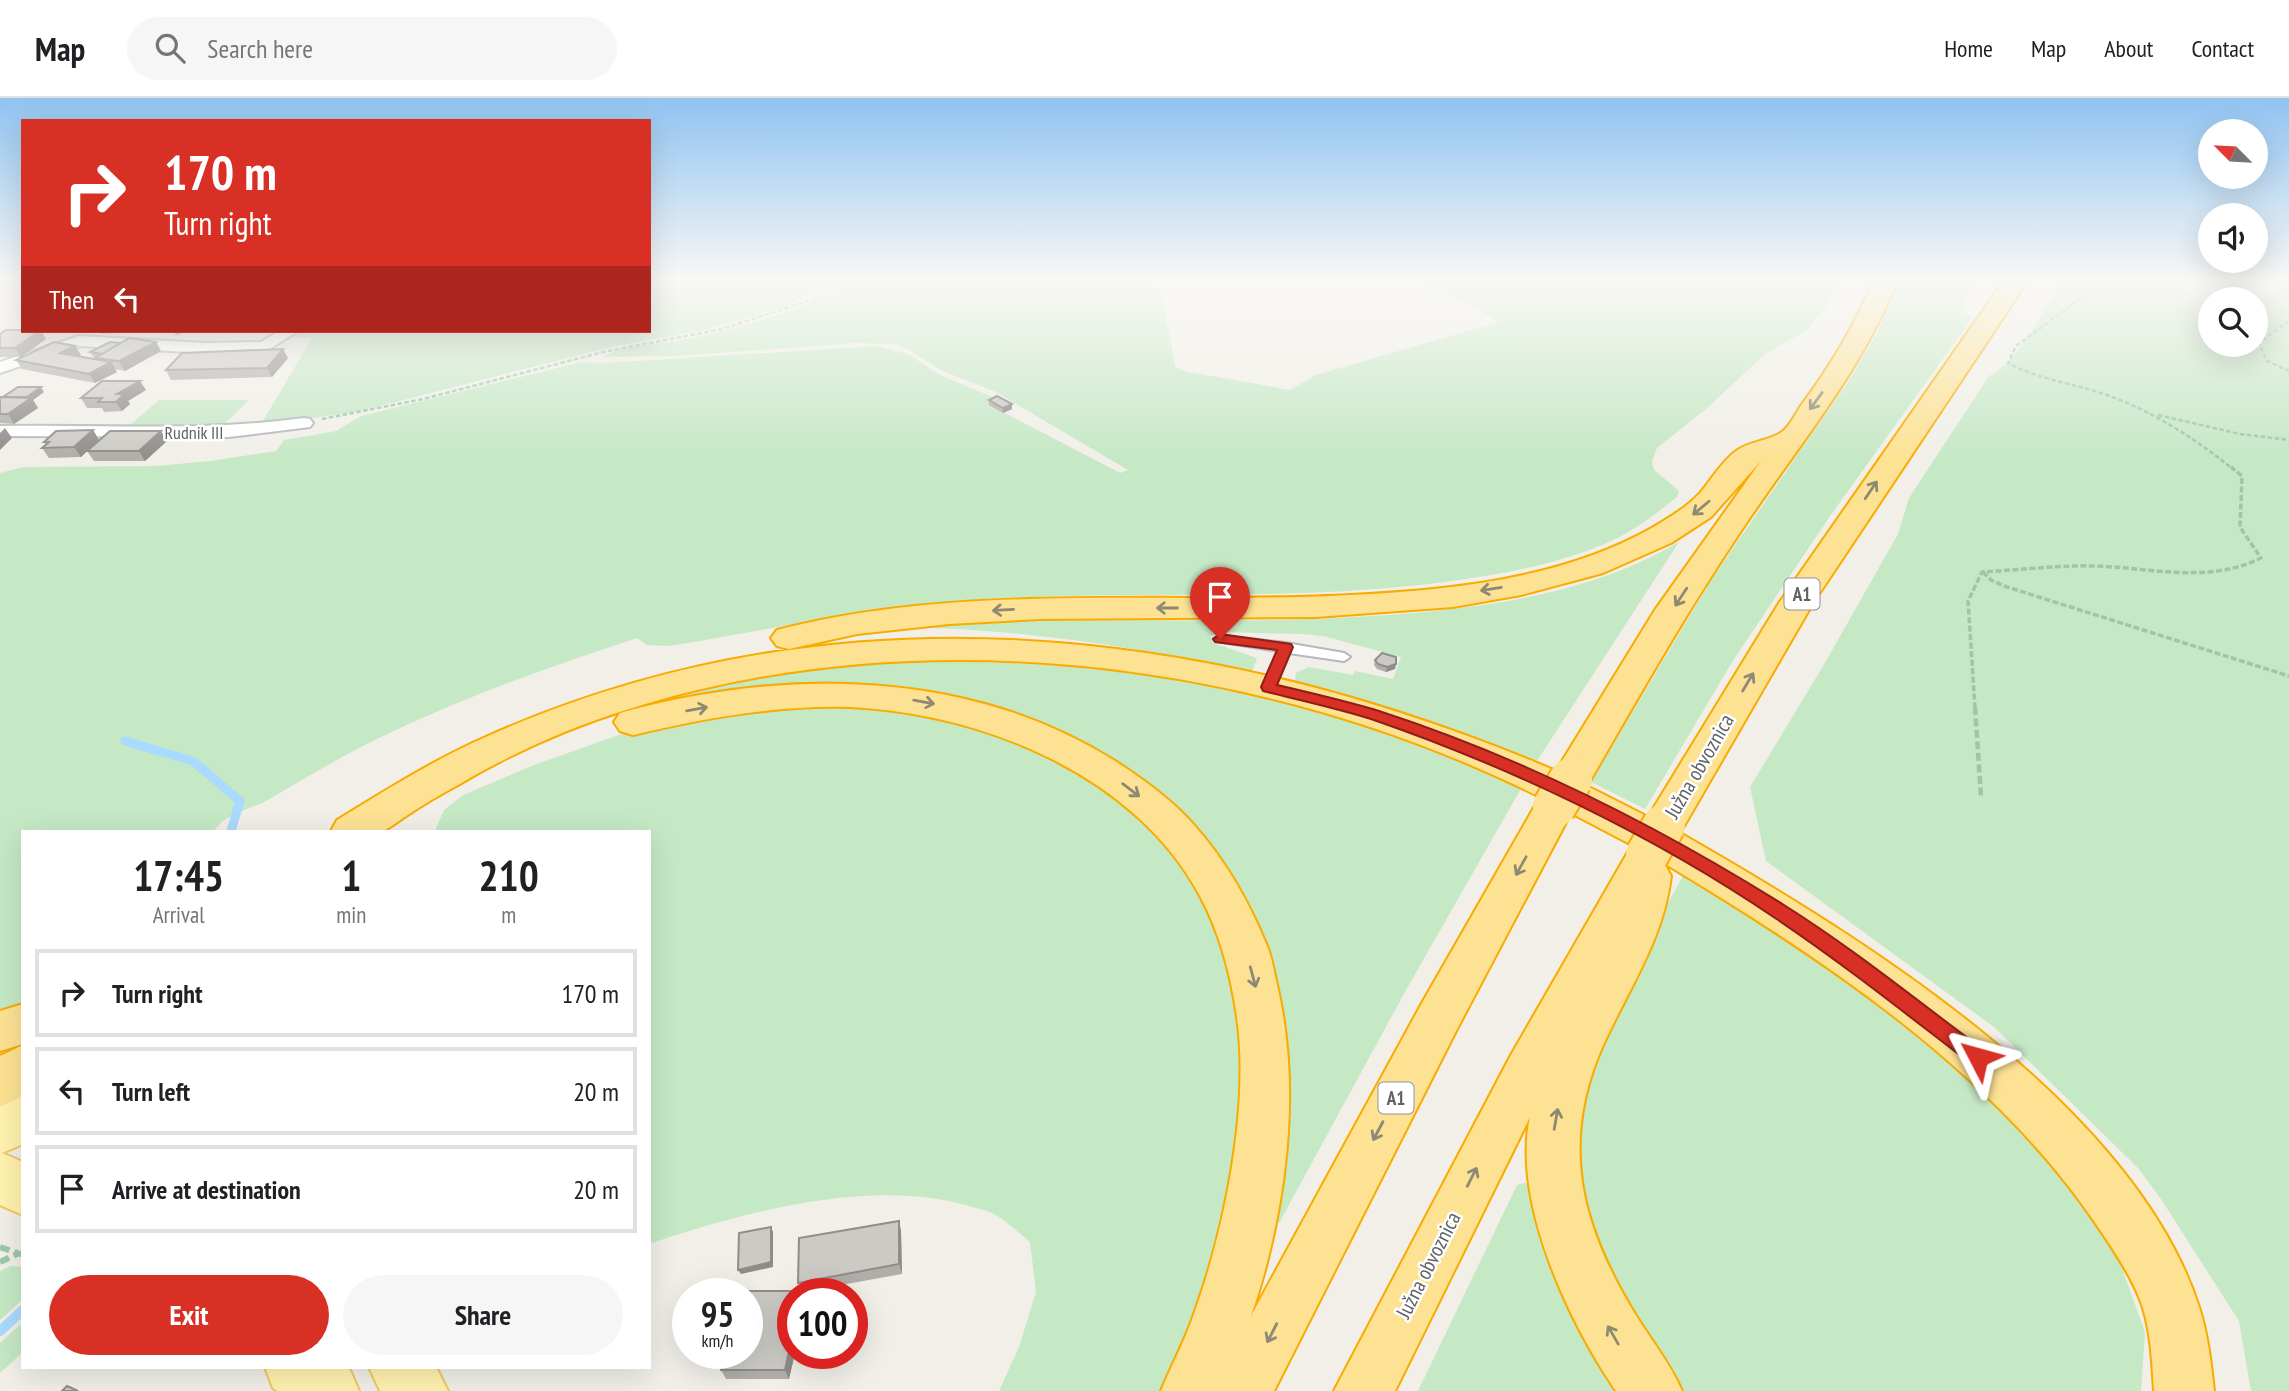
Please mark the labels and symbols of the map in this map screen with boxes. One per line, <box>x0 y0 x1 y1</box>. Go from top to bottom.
north arrow <box>2198 119 2268 189</box>
one-way arrow <box>1809 391 1823 410</box>
street label: Rudnik III <box>164 421 224 444</box>
one-way arrow <box>1864 481 1878 500</box>
one-way arrow <box>1692 500 1710 516</box>
pin <box>1190 567 1250 639</box>
road number: A1 <box>1784 579 1820 610</box>
one-way arrow <box>1480 583 1503 596</box>
one-way arrow <box>1674 587 1689 606</box>
one-way arrow <box>1155 601 1178 615</box>
one-way arrow <box>992 604 1015 617</box>
one-way arrow <box>1742 672 1756 692</box>
one-way arrow <box>912 696 935 709</box>
one-way arrow <box>686 702 708 715</box>
street label: Južna obvoznica <box>1658 709 1740 824</box>
one-way arrow <box>1121 782 1140 797</box>
one-way arrow <box>1514 855 1527 876</box>
one-way arrow <box>1247 965 1260 987</box>
position arrow <box>1941 1020 2015 1094</box>
road number: A1 <box>1378 1082 1414 1114</box>
one-way arrow <box>1550 1108 1563 1131</box>
one-way arrow <box>1371 1120 1384 1141</box>
one-way arrow <box>1466 1167 1480 1188</box>
street label: Južna obvoznica <box>1389 1207 1466 1324</box>
speed limit sign: 100 <box>777 1278 868 1369</box>
one-way arrow <box>1265 1322 1279 1342</box>
one-way arrow <box>1606 1325 1619 1346</box>

